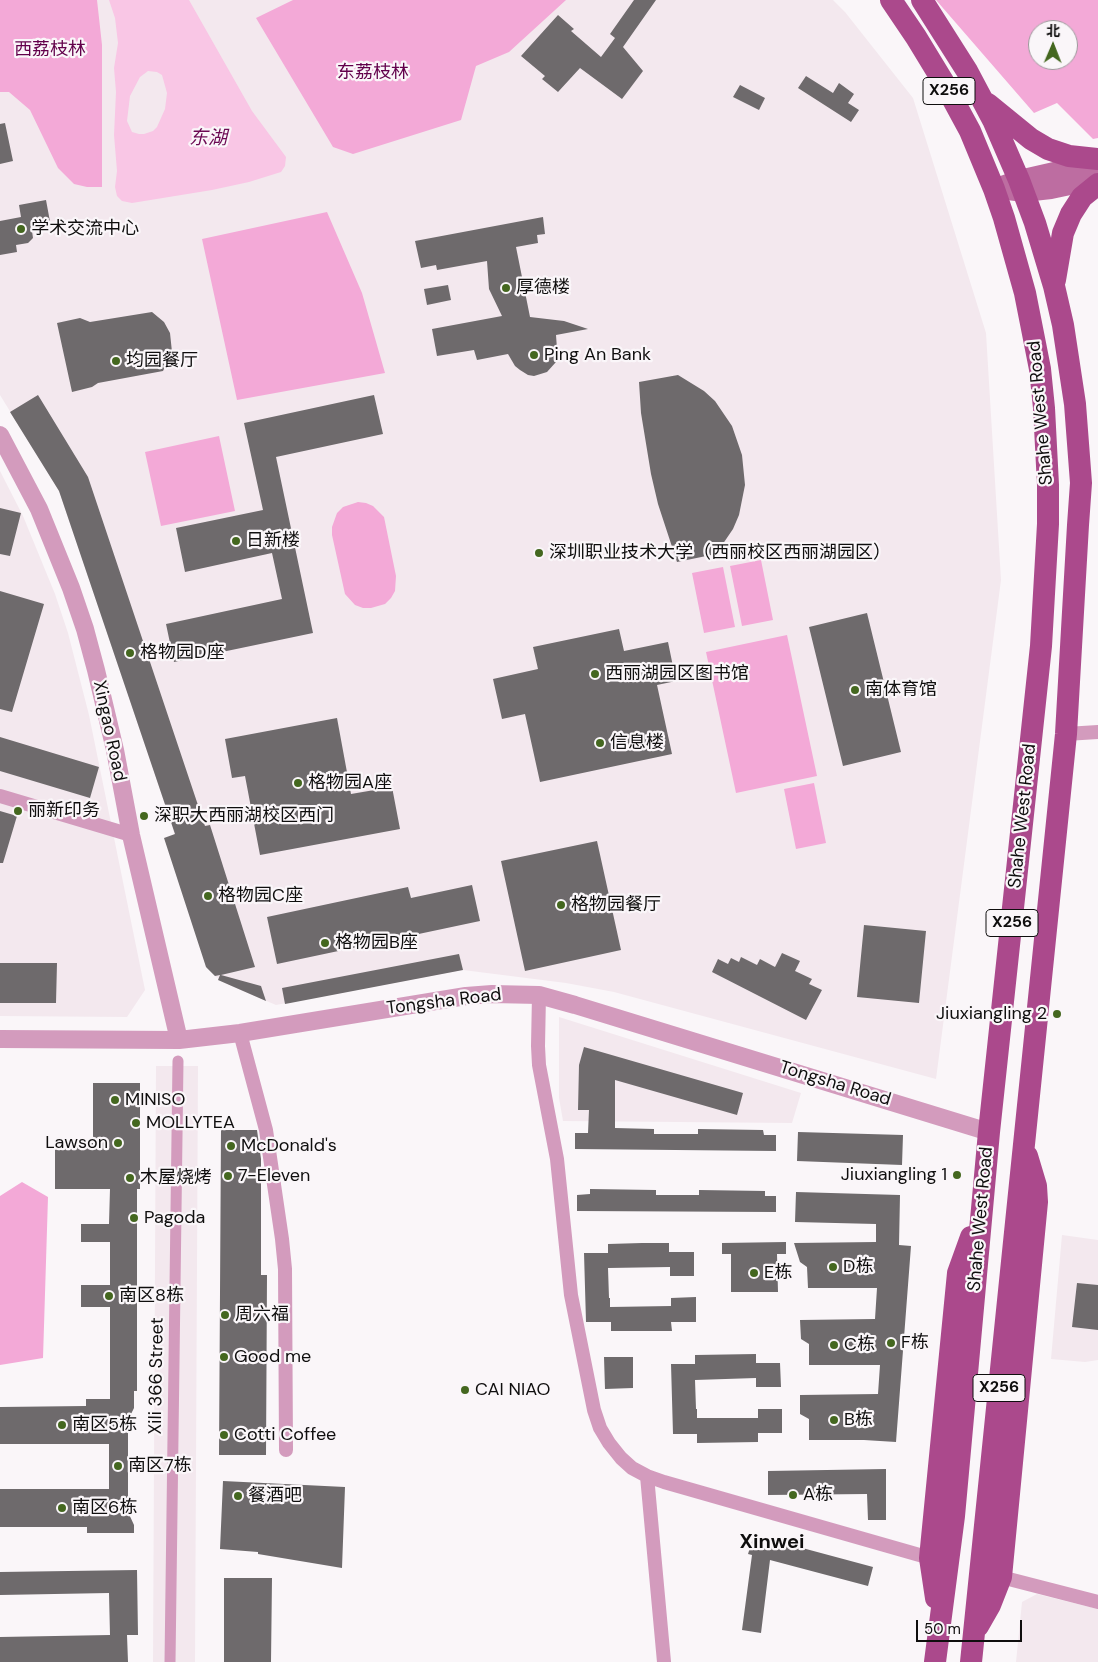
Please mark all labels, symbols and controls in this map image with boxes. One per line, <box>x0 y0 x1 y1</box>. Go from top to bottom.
north arrow <box>1028 20 1078 70</box>
text: 北 <box>1046 22 1060 40</box>
park label: 西荔枝林 <box>14 39 86 61</box>
park label: 东荔枝林 <box>337 62 409 84</box>
road number: X256 <box>923 78 975 104</box>
water label: 东湖 <box>189 128 227 150</box>
place label: 学术交流中心 <box>31 218 139 240</box>
marker: 学术交流中心 <box>15 223 27 235</box>
place label: 厚德楼 <box>516 277 570 299</box>
marker: 厚德楼 <box>500 282 512 294</box>
street label: Shahe West Road <box>1024 340 1058 486</box>
place label: Ping An Bank <box>544 344 651 366</box>
marker: Ping An Bank <box>528 349 540 361</box>
place label: 均园餐厅 <box>126 350 198 372</box>
marker: 均园餐厅 <box>110 355 122 367</box>
place label: 日新楼 <box>246 530 300 552</box>
marker: 日新楼 <box>230 535 242 547</box>
place label: 深圳职业技术大学（西丽校区西丽湖园区） <box>549 542 891 564</box>
marker: 深圳职业技术大学（西丽校区西丽湖园区） <box>533 547 545 559</box>
place label: 格物园D座 <box>140 642 224 664</box>
marker: 格物园D座 <box>124 647 136 659</box>
place label: 西丽湖园区图书馆 <box>605 663 749 685</box>
marker: 西丽湖园区图书馆 <box>589 668 601 680</box>
street label: Xingao Road <box>88 679 130 783</box>
place label: 南体育馆 <box>865 679 937 701</box>
marker: 南体育馆 <box>849 684 861 696</box>
place label: 信息楼 <box>610 732 664 754</box>
marker: 信息楼 <box>594 737 606 749</box>
street label: Shahe West Road <box>1005 743 1041 889</box>
place label: 格物园A座 <box>308 772 392 794</box>
marker: 格物园A座 <box>292 777 304 789</box>
place label: 丽新印务 <box>28 800 100 822</box>
marker: 丽新印务 <box>12 805 24 817</box>
place label: 深职大西丽湖校区西门 <box>154 805 334 827</box>
marker: 深职大西丽湖校区西门 <box>138 810 150 822</box>
place label: 格物园C座 <box>218 885 303 907</box>
marker: 格物园C座 <box>202 890 214 902</box>
place label: 格物园餐厅 <box>571 894 661 916</box>
marker: 格物园餐厅 <box>555 899 567 911</box>
road number: X256 <box>986 910 1038 936</box>
place label: 格物园B座 <box>335 932 418 954</box>
marker: 格物园B座 <box>319 937 331 949</box>
street label: Tongsha Road <box>385 984 503 1020</box>
place label: Jiuxiangling 2 <box>936 1003 1047 1025</box>
marker: Jiuxiangling 2 <box>1051 1008 1063 1020</box>
street label: Tongsha Road <box>777 1057 893 1111</box>
place label: MINISO <box>125 1089 185 1111</box>
marker: MINISO <box>109 1094 121 1106</box>
place label: MOLLYTEA <box>146 1112 235 1134</box>
marker: MOLLYTEA <box>130 1117 142 1129</box>
place label: Lawson <box>45 1132 108 1154</box>
place label: McDonald's <box>241 1135 337 1157</box>
marker: Lawson <box>112 1137 124 1149</box>
marker: McDonald's <box>225 1140 237 1152</box>
street label: Shahe West Road <box>964 1146 998 1292</box>
place label: Jiuxiangling 1 <box>841 1164 947 1186</box>
place label: 7-Eleven <box>238 1165 310 1187</box>
place label: 木屋烧烤 <box>140 1167 212 1189</box>
marker: Jiuxiangling 1 <box>951 1169 963 1181</box>
marker: 7-Eleven <box>222 1170 234 1182</box>
marker: 木屋烧烤 <box>124 1172 136 1184</box>
place label: Pagoda <box>144 1207 205 1229</box>
marker: Pagoda <box>128 1212 140 1224</box>
place label: D栋 <box>843 1256 873 1278</box>
marker: D栋 <box>827 1261 839 1273</box>
place label: E栋 <box>764 1262 792 1284</box>
marker: E栋 <box>748 1267 760 1279</box>
place label: 南区8栋 <box>119 1285 184 1307</box>
marker: 南区8栋 <box>103 1290 115 1302</box>
place label: 周六福 <box>235 1304 289 1326</box>
marker: 周六福 <box>219 1309 231 1321</box>
street label: Xili 366 Street <box>145 1317 169 1435</box>
place label: F栋 <box>901 1332 929 1354</box>
place label: C栋 <box>844 1334 875 1356</box>
marker: F栋 <box>885 1337 897 1349</box>
marker: C栋 <box>828 1339 840 1351</box>
place label: Good me <box>234 1346 311 1368</box>
marker: Good me <box>218 1351 230 1363</box>
road number: X256 <box>973 1375 1025 1402</box>
place label: CAI NIAO <box>475 1379 550 1401</box>
marker: CAI NIAO <box>459 1384 471 1396</box>
place label: B栋 <box>844 1409 873 1431</box>
place label: 南区5栋 <box>72 1414 137 1436</box>
marker: B栋 <box>828 1414 840 1426</box>
marker: 南区5栋 <box>56 1419 68 1431</box>
place label: Cotti Coffee <box>234 1424 336 1446</box>
marker: Cotti Coffee <box>218 1429 230 1441</box>
place label: 南区7栋 <box>128 1455 192 1477</box>
marker: 南区7栋 <box>112 1460 124 1472</box>
place label: A栋 <box>803 1484 833 1506</box>
place label: 餐酒吧 <box>248 1485 302 1507</box>
marker: A栋 <box>787 1489 799 1501</box>
marker: 餐酒吧 <box>232 1490 244 1502</box>
place label: 南区6栋 <box>72 1497 137 1519</box>
marker: 南区6栋 <box>56 1502 68 1514</box>
district label: Xinwei <box>740 1531 804 1555</box>
scale bar <box>918 1610 1024 1642</box>
text: 50 m <box>924 1619 961 1639</box>

